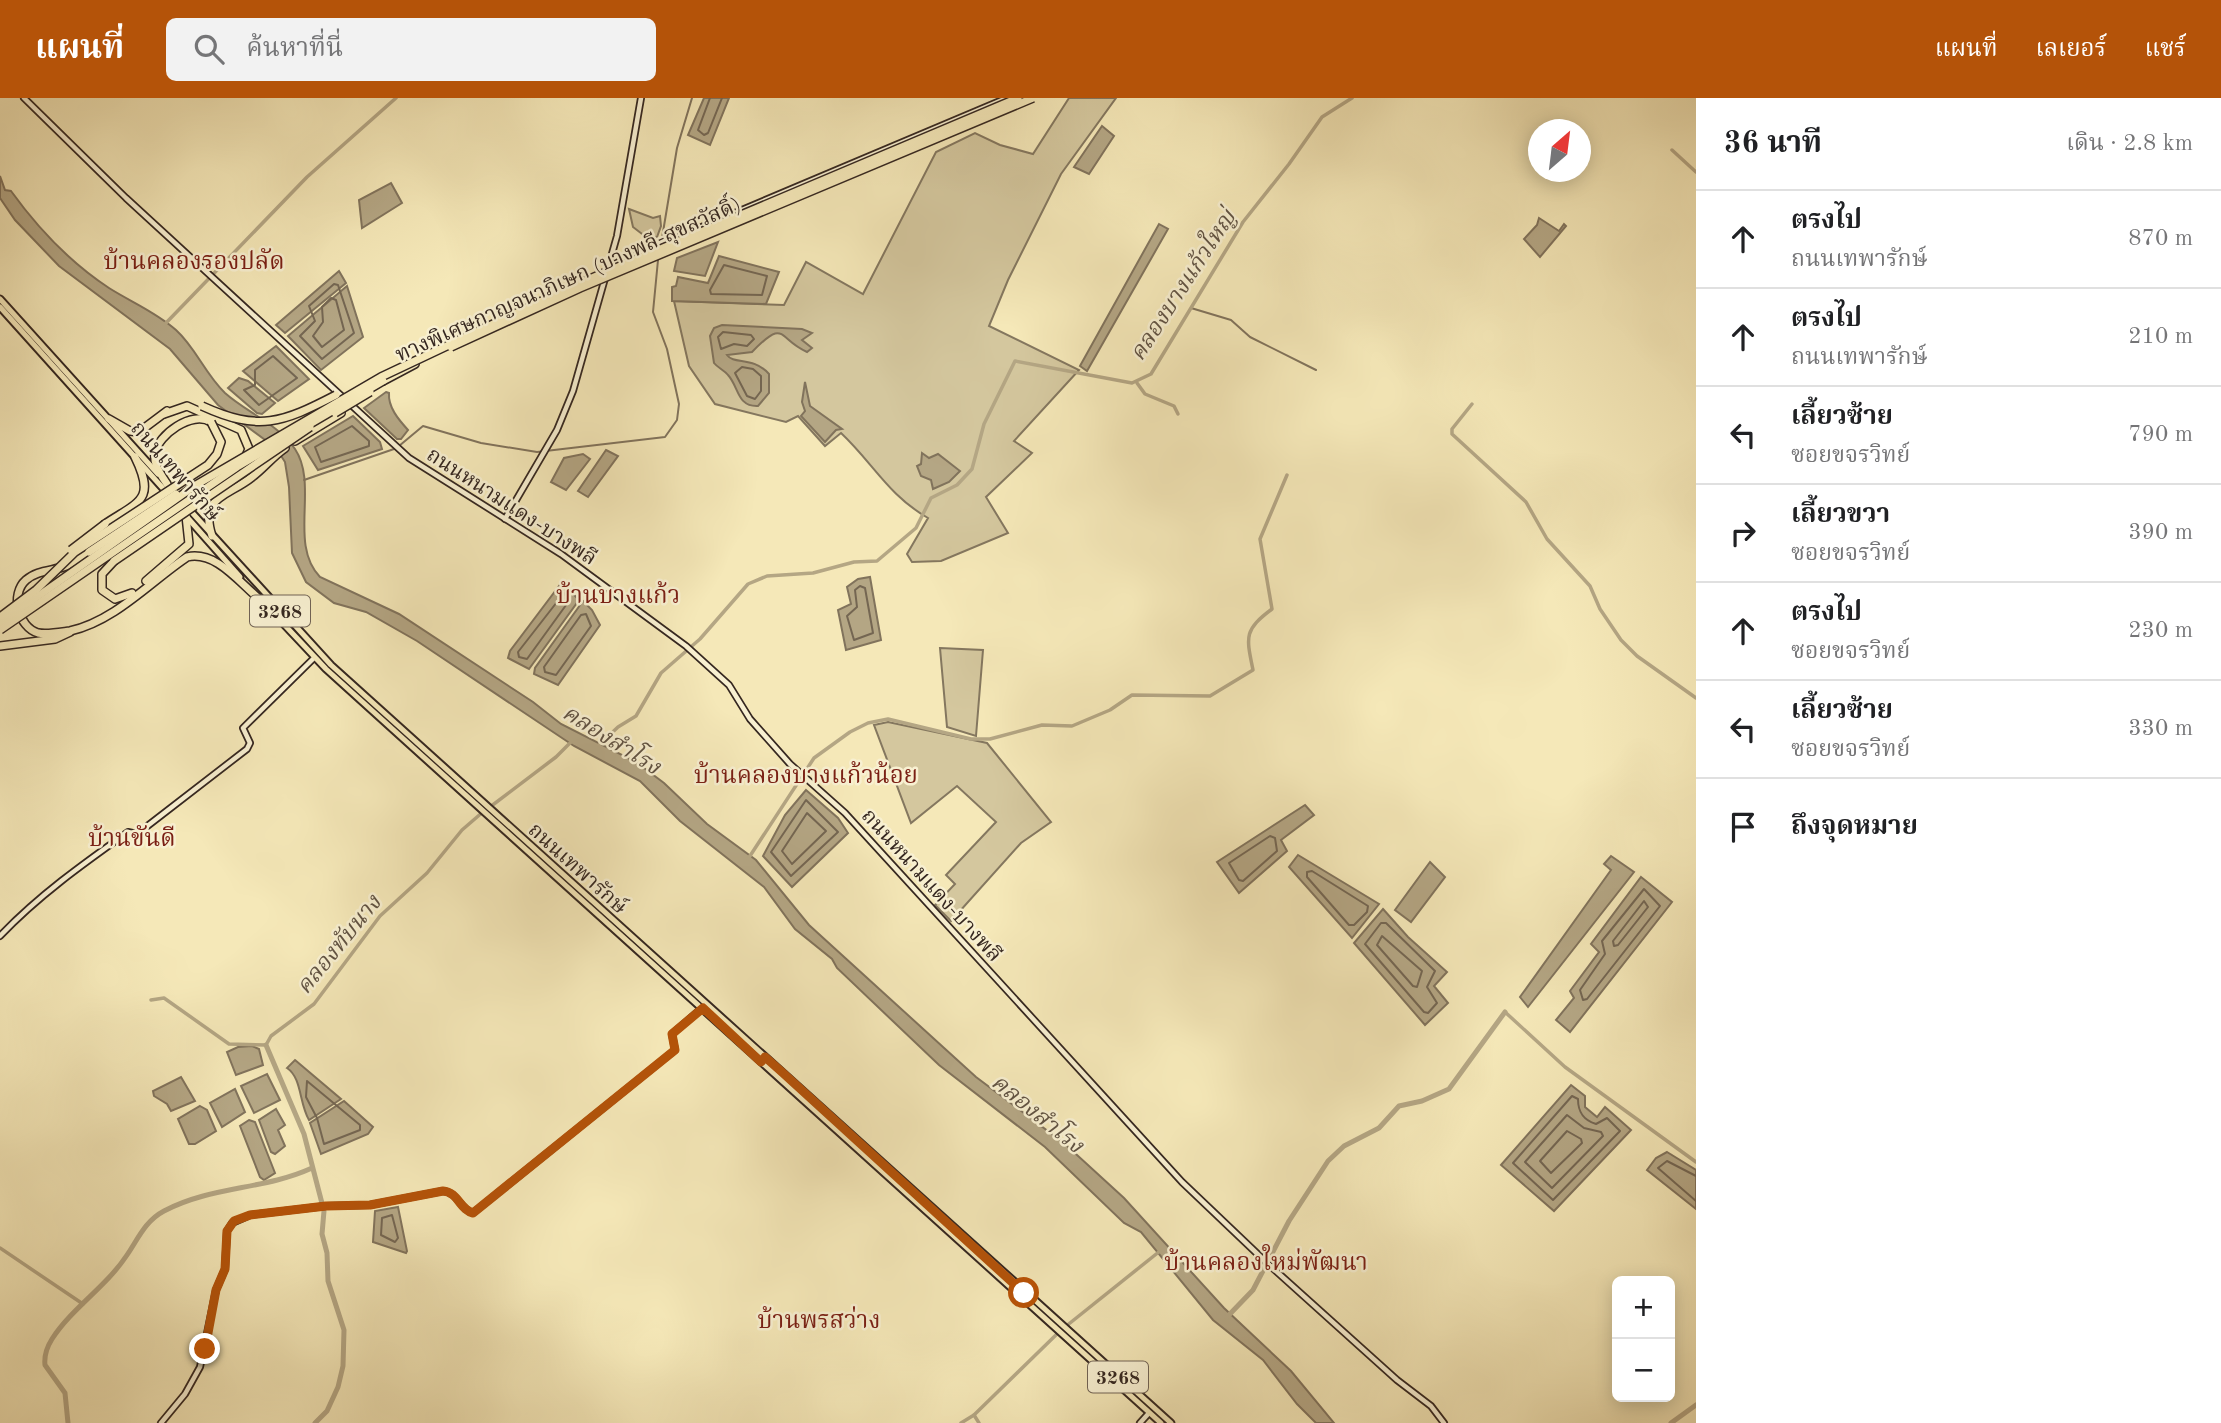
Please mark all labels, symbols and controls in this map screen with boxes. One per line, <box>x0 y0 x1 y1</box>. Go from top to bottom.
search box <box>166 18 656 81</box>
icon: search <box>190 30 228 68</box>
text: แผนที่ <box>35 33 124 66</box>
text: ค้นหาที่นี่ <box>246 36 343 62</box>
text: แผนที่ <box>1935 38 1998 62</box>
text: เลเยอร์ <box>2036 38 2107 62</box>
text: แชร์ <box>2145 38 2186 62</box>
north arrow <box>1528 119 1591 182</box>
text: 36 นาที <box>1724 129 1822 159</box>
text: เดิน · 2.8 km <box>2066 132 2193 155</box>
street label: ทางพิเศษกาญจนาภิเษก (บางพลี-สุขสวัสดิ์) <box>390 188 745 368</box>
water label: คลองบางแก้วใหญ่ <box>1121 201 1243 366</box>
text: ตรงไป <box>1791 208 1862 234</box>
icon: ahead <box>1724 220 1762 258</box>
text: 870 m <box>2128 227 2193 250</box>
district label: บ้านคลองรองปลัด <box>103 247 285 275</box>
text: ถนนเทพารักษ์ <box>1791 248 1927 271</box>
text: ตรงไป <box>1791 306 1862 332</box>
icon: ahead <box>1724 318 1762 356</box>
text: 210 m <box>2128 325 2193 348</box>
text: ถนนเทพารักษ์ <box>1791 346 1927 369</box>
text: เลี้ยวซ้าย <box>1791 404 1893 430</box>
street label: ถนนเทพารักษ์ <box>126 415 227 526</box>
icon: left <box>1724 416 1762 454</box>
text: 790 m <box>2128 423 2193 446</box>
street label: ถนนหนามแดง-บางพลี <box>422 442 602 570</box>
text: ซอยขจรวิทย์ <box>1791 444 1910 467</box>
text: เลี้ยวขวา <box>1791 502 1890 528</box>
icon: right <box>1724 514 1762 552</box>
text: 390 m <box>2128 521 2193 544</box>
text: ซอยขจรวิทย์ <box>1791 542 1910 565</box>
district label: บ้านบางแก้ว <box>556 581 680 609</box>
road number: 3268 <box>250 596 310 626</box>
text: ตรงไป <box>1791 600 1862 626</box>
icon: ahead <box>1724 612 1762 650</box>
text: 230 m <box>2128 619 2193 642</box>
text: ซอยขจรวิทย์ <box>1791 640 1910 663</box>
water label: คลองสำโรง <box>558 696 669 780</box>
text: เลี้ยวซ้าย <box>1791 698 1893 724</box>
icon: left <box>1724 710 1762 748</box>
text: 330 m <box>2128 717 2193 740</box>
text: ซอยขจรวิทย์ <box>1791 738 1910 761</box>
district label: บ้านคลองบางแก้วน้อย <box>694 761 918 789</box>
street label: ถนนหนามแดง-บางพลี <box>857 803 1007 967</box>
icon: arrive <box>1724 808 1762 846</box>
text: ถึงจุดหมาย <box>1791 814 1918 840</box>
street label: ถนนเทพารักษ์ <box>524 817 633 919</box>
district label: บ้านขันดี <box>88 824 176 852</box>
water label: คลองทับนาง <box>292 889 387 999</box>
water label: คลองสำโรง <box>987 1066 1092 1159</box>
district label: บ้านคลองใหม่พัฒนา <box>1164 1244 1368 1276</box>
map controls <box>1612 1276 1675 1402</box>
button: + <box>1612 1276 1675 1339</box>
route start <box>1008 1277 1039 1308</box>
district label: บ้านพรสว่าง <box>758 1306 880 1334</box>
route end <box>189 1333 220 1364</box>
button: − <box>1612 1339 1675 1402</box>
road number: 3268 <box>1088 1362 1148 1392</box>

